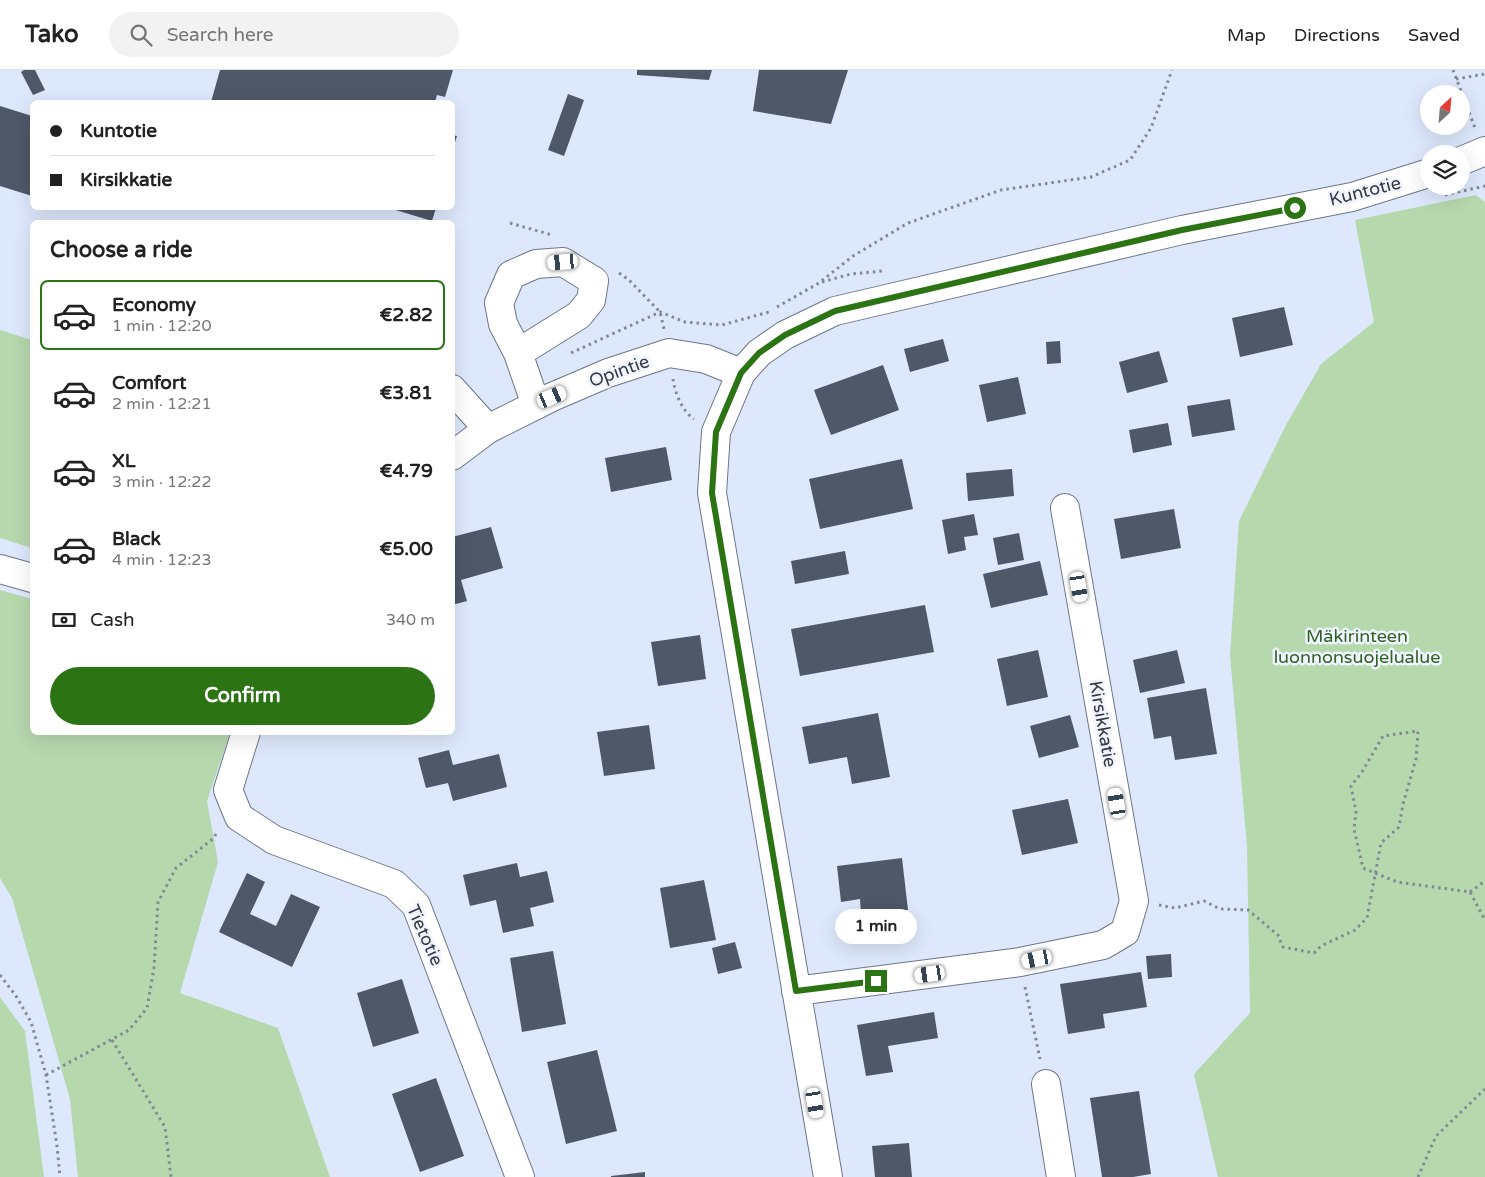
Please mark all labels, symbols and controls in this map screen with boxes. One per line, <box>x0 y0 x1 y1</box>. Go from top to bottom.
search box <box>109 12 459 57</box>
text: Tako <box>25 20 79 49</box>
icon: search <box>127 21 155 49</box>
text: Search here <box>167 24 273 46</box>
text: Map <box>1227 24 1266 46</box>
text: Directions <box>1294 24 1380 46</box>
text: Saved <box>1408 24 1460 46</box>
north arrow <box>1420 85 1470 135</box>
map controls <box>1420 85 1470 195</box>
text: Kuntotie <box>80 120 157 142</box>
button: layers <box>1420 145 1470 195</box>
text: Kirsikkatie <box>80 169 172 191</box>
street label: Kuntotie <box>1327 172 1403 210</box>
route start <box>1284 197 1306 219</box>
text: Choose a ride <box>50 237 193 263</box>
car <box>547 253 578 271</box>
icon: car <box>52 293 97 338</box>
text: Economy <box>112 294 196 316</box>
text: €2.82 <box>379 304 433 326</box>
text: 1 min · 12:20 <box>112 316 211 336</box>
street label: Opintie <box>586 350 652 392</box>
icon: car <box>52 371 97 416</box>
text: Comfort <box>112 372 186 394</box>
text: €3.81 <box>379 382 433 404</box>
car <box>535 384 568 410</box>
text: 2 min · 12:21 <box>112 394 211 414</box>
icon: car <box>52 449 97 494</box>
text: XL <box>112 450 136 472</box>
text: €4.79 <box>379 460 433 482</box>
text: 3 min · 12:22 <box>112 472 211 492</box>
icon: car <box>52 527 97 572</box>
text: Black <box>112 528 161 550</box>
text: €5.00 <box>379 538 433 560</box>
text: 4 min · 12:23 <box>112 550 211 570</box>
car <box>1069 571 1088 603</box>
icon: cash <box>50 606 78 634</box>
text: Cash <box>90 609 135 631</box>
text: 340 m <box>386 610 435 630</box>
park label: Mäkirinteen luonnonsuojelualue <box>1274 625 1440 668</box>
button: Confirm <box>50 667 435 725</box>
street label: Kirsikkatie <box>1085 679 1121 769</box>
car <box>1107 787 1126 819</box>
street label: Tietotie <box>402 901 448 969</box>
callout: 1 min <box>835 908 917 944</box>
text: 1 min <box>855 916 897 936</box>
car <box>1020 949 1053 969</box>
car <box>914 964 945 984</box>
route end <box>865 970 887 992</box>
car <box>805 1087 824 1119</box>

